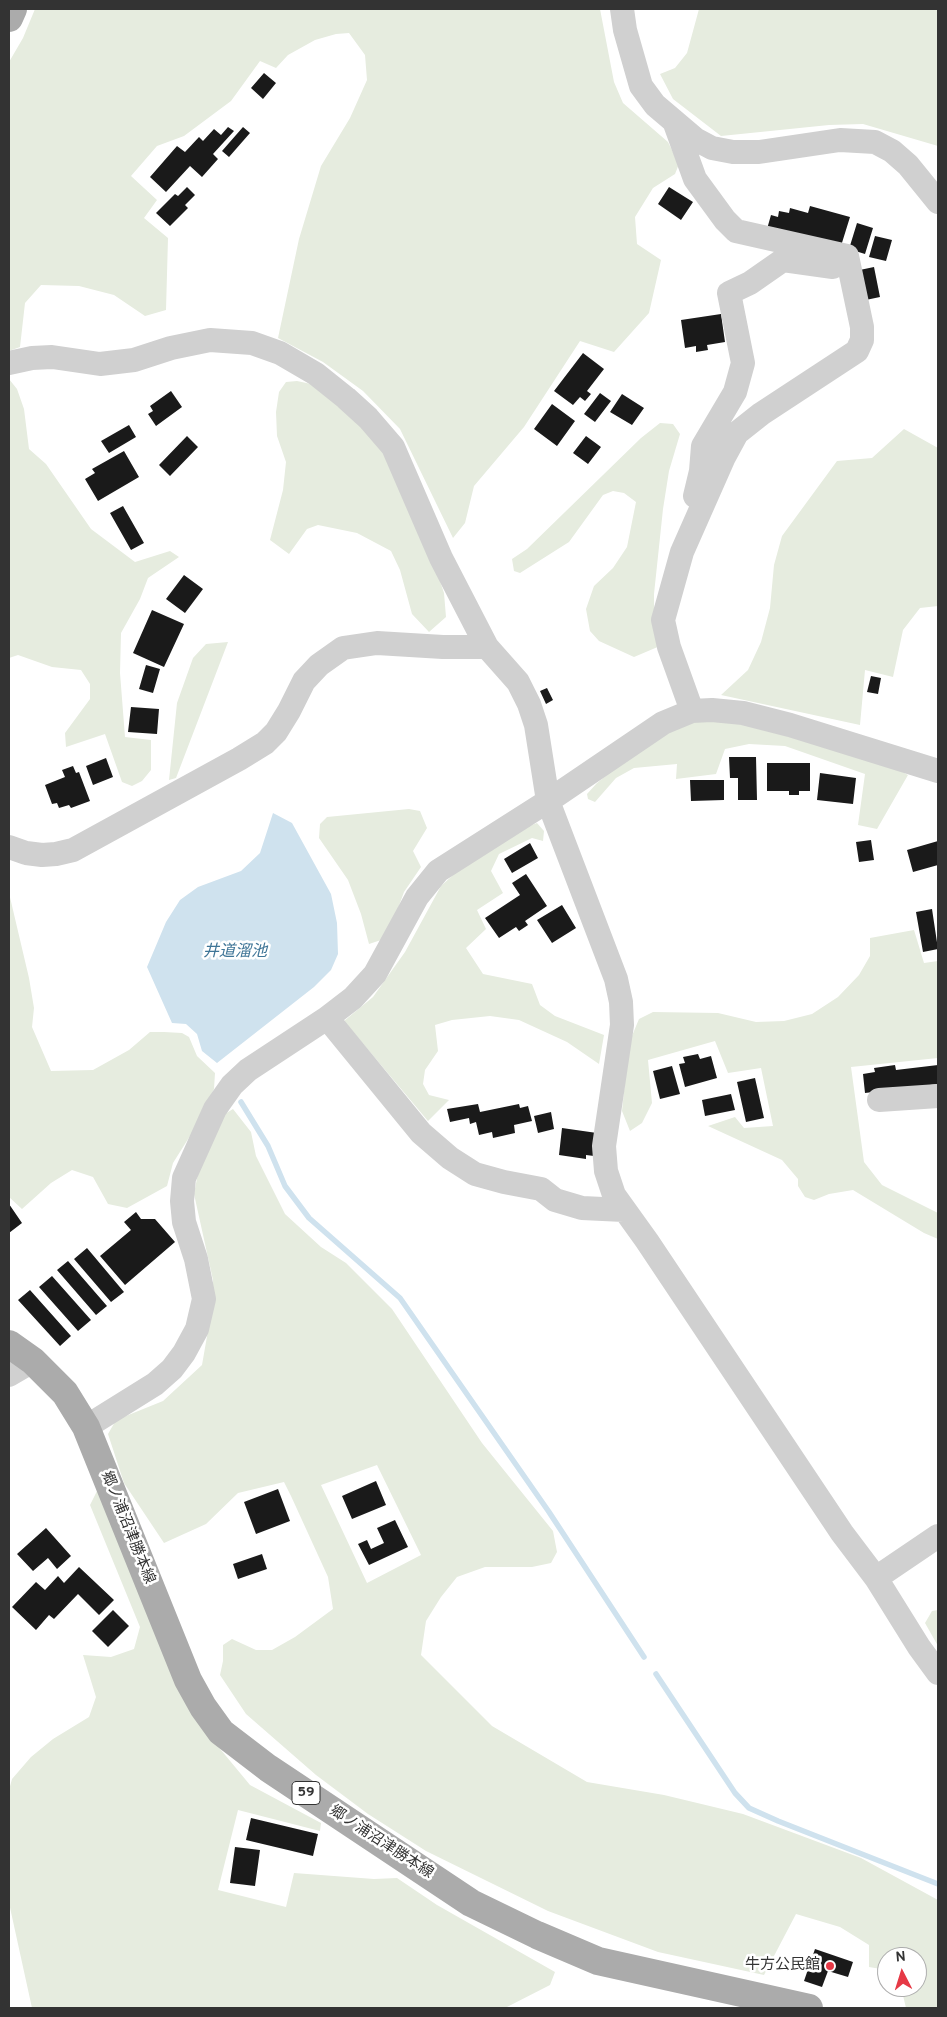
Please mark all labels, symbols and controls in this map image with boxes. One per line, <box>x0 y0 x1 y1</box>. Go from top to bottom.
water label: 井道溜池 <box>203 943 267 963</box>
street label: 郷ノ浦沼津勝本線 <box>96 1469 158 1587</box>
road number: 59 <box>292 1782 320 1805</box>
street label: 郷ノ浦沼津勝本線 <box>326 1803 436 1883</box>
north arrow <box>877 1947 927 1997</box>
text: N <box>895 1949 906 1966</box>
place label: 牛方公民館 <box>745 1957 820 1975</box>
marker: 牛方公民館 <box>824 1960 836 1972</box>

